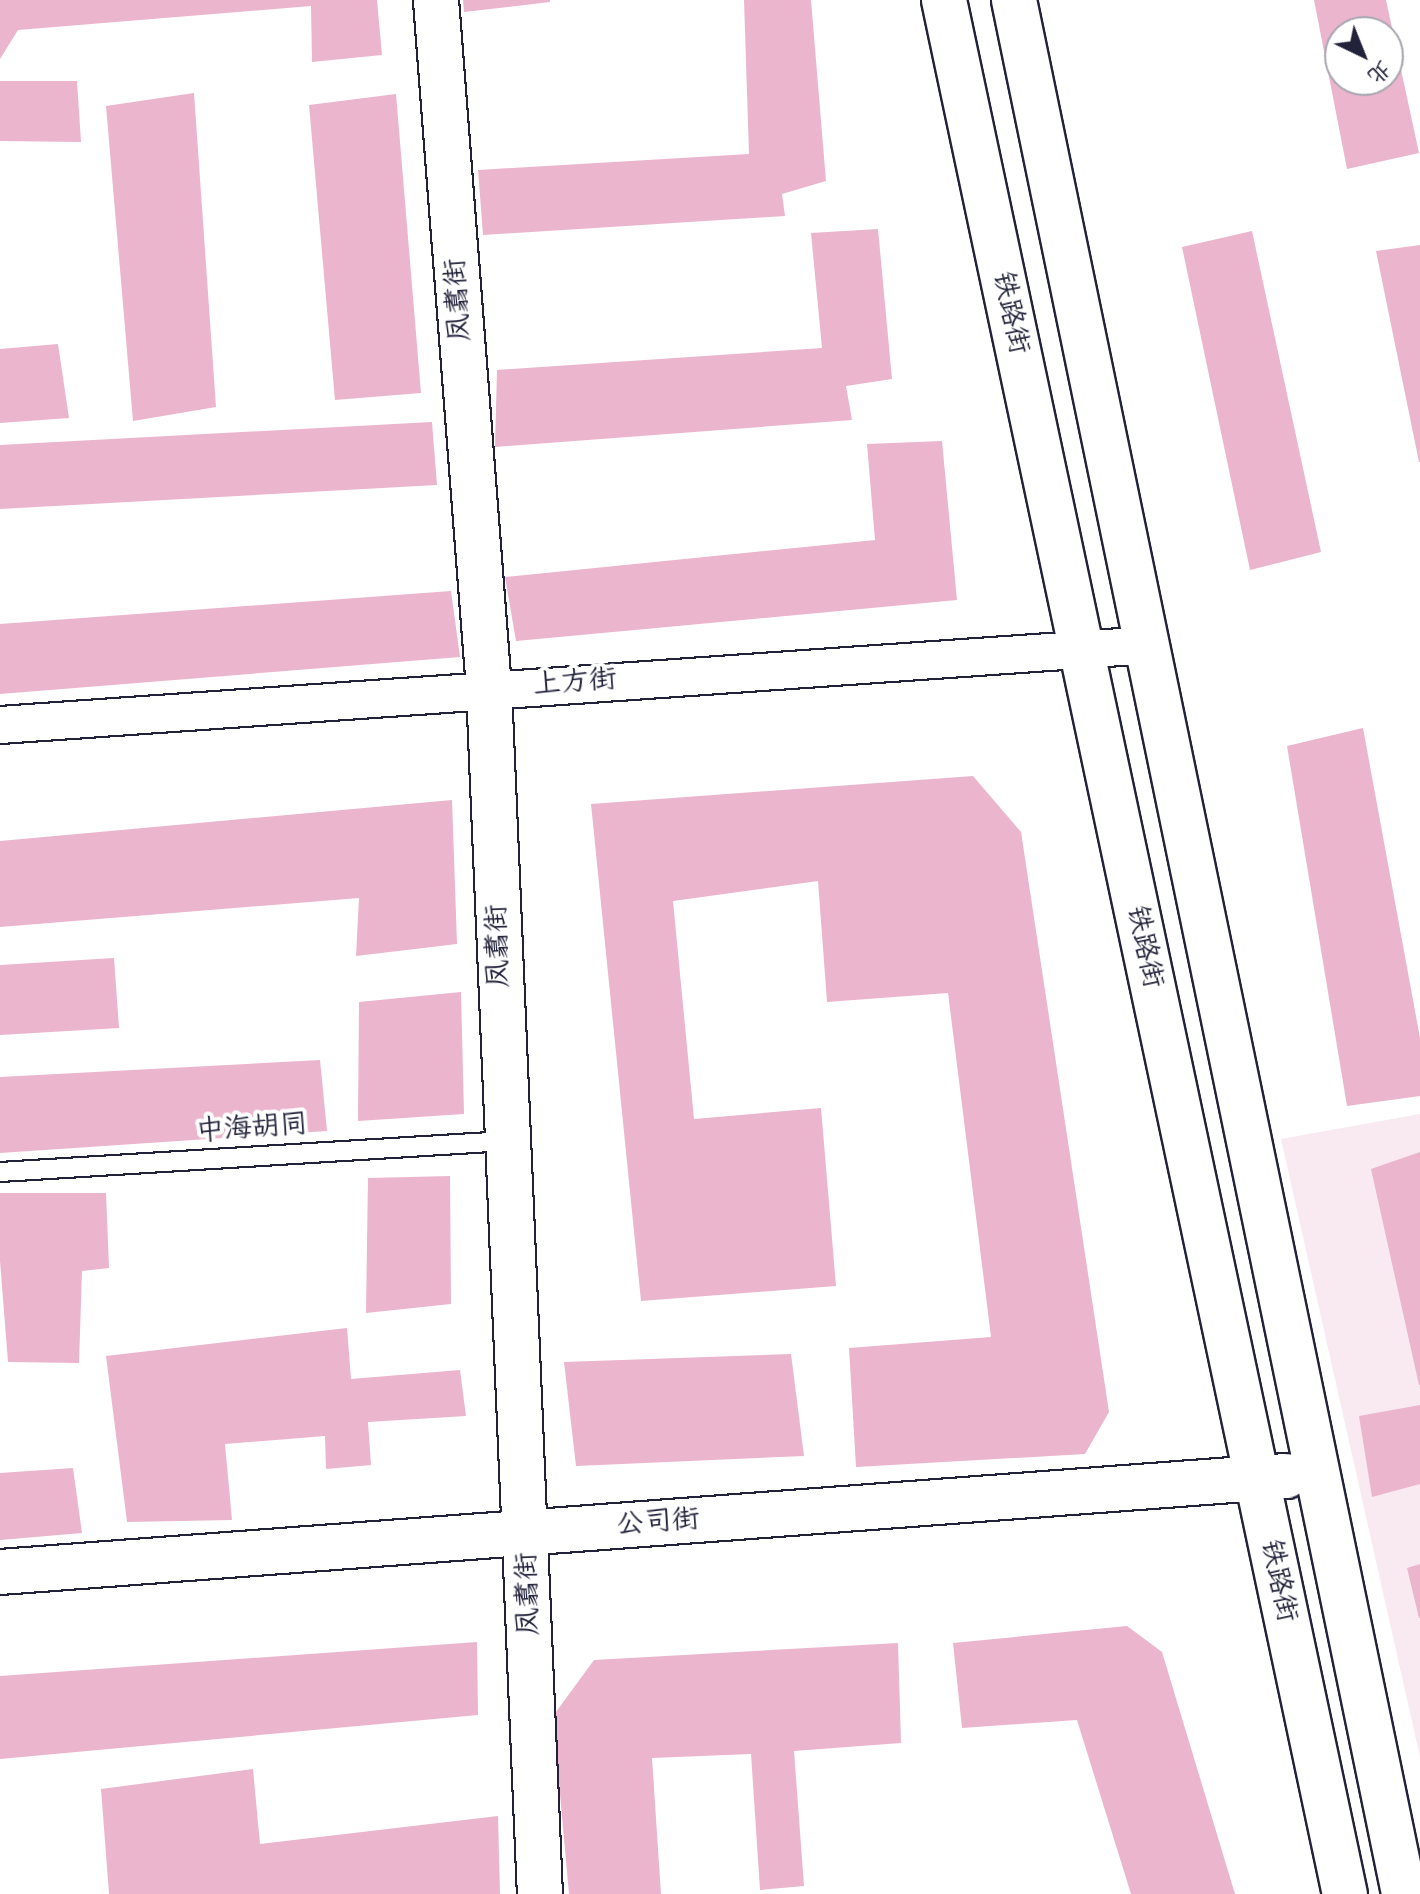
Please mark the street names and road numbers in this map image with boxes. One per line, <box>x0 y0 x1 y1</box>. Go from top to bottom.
street label: 凤翥街 <box>439 257 479 343</box>
street label: 铁路街 <box>985 268 1035 358</box>
street label: 上方街 <box>532 663 618 703</box>
street label: 铁路街 <box>1119 902 1169 992</box>
street label: 凤翥街 <box>481 903 517 989</box>
street label: 中海胡同 <box>195 1108 309 1150</box>
street label: 公司街 <box>615 1503 701 1543</box>
street label: 铁路街 <box>1253 1536 1303 1626</box>
street label: 凤翥街 <box>511 1551 547 1637</box>

